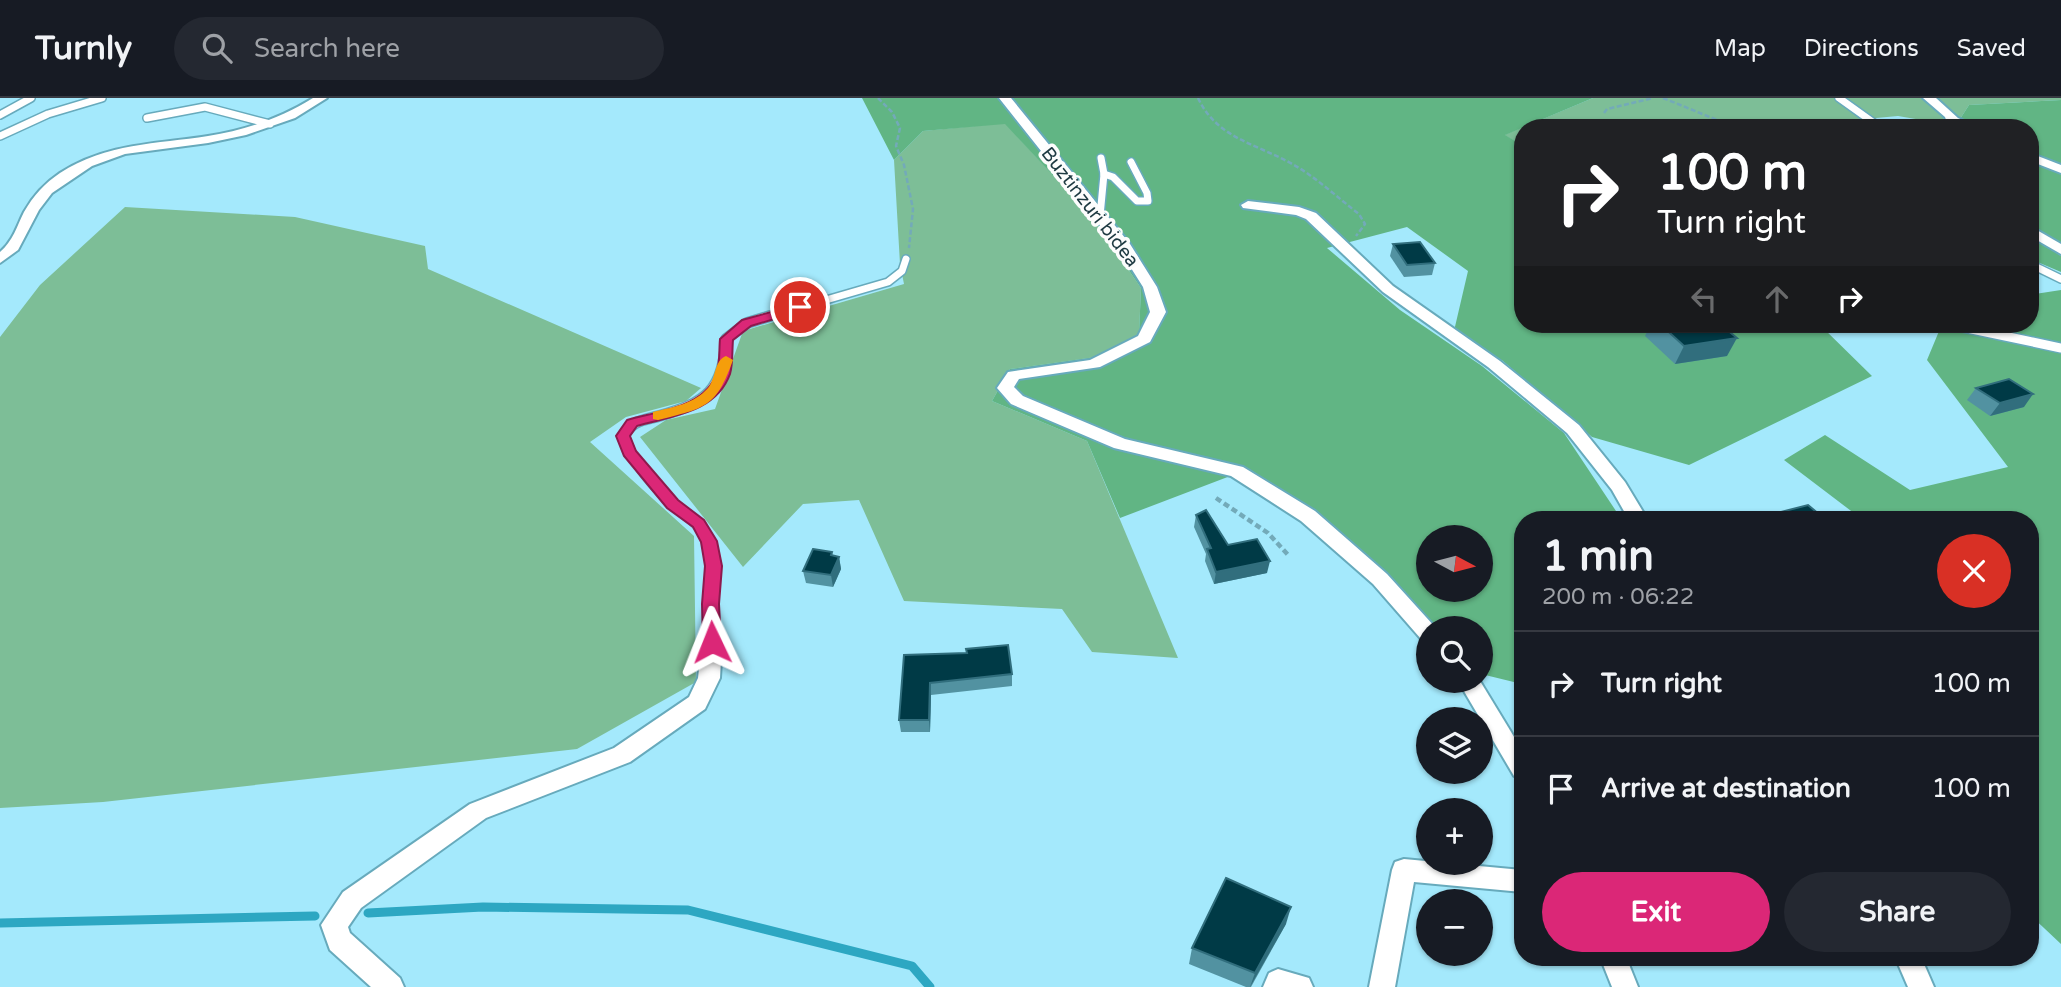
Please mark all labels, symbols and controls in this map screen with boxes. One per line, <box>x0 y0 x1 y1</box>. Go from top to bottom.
search box <box>174 17 664 80</box>
text: Turnly <box>35 29 132 68</box>
icon: search <box>198 29 236 67</box>
text: Search here <box>254 33 400 64</box>
text: Map <box>1714 34 1766 63</box>
text: Directions <box>1804 34 1919 63</box>
text: Saved <box>1957 34 2026 63</box>
street label: Buztinzuri bidea <box>1036 143 1144 271</box>
text: 100 m <box>1657 144 1807 203</box>
icon: right <box>1542 147 1633 238</box>
text: Turn right <box>1657 204 1806 242</box>
pin <box>770 277 830 337</box>
icon: left <box>1685 280 1723 318</box>
icon: ahead <box>1758 280 1796 318</box>
icon: right <box>1831 280 1869 318</box>
icon: arrive <box>781 288 819 326</box>
north arrow <box>1416 525 1493 602</box>
map controls <box>1416 525 1493 966</box>
text: 1 min <box>1542 531 1654 582</box>
button: close <box>1937 534 2011 608</box>
text: 200 m · 06:22 <box>1542 583 1694 611</box>
position arrow <box>675 605 749 679</box>
button: search <box>1416 616 1493 693</box>
icon: right <box>1542 665 1580 703</box>
text: Turn right <box>1601 668 1722 699</box>
text: 100 m <box>1931 668 2011 699</box>
button: layers <box>1416 707 1493 784</box>
icon: arrive <box>1542 770 1580 808</box>
text: Arrive at destination <box>1601 773 1851 804</box>
text: 100 m <box>1931 773 2011 804</box>
button: + <box>1416 798 1493 875</box>
button: Exit <box>1542 872 1770 952</box>
button: Share <box>1784 872 2011 952</box>
button: − <box>1416 889 1493 966</box>

